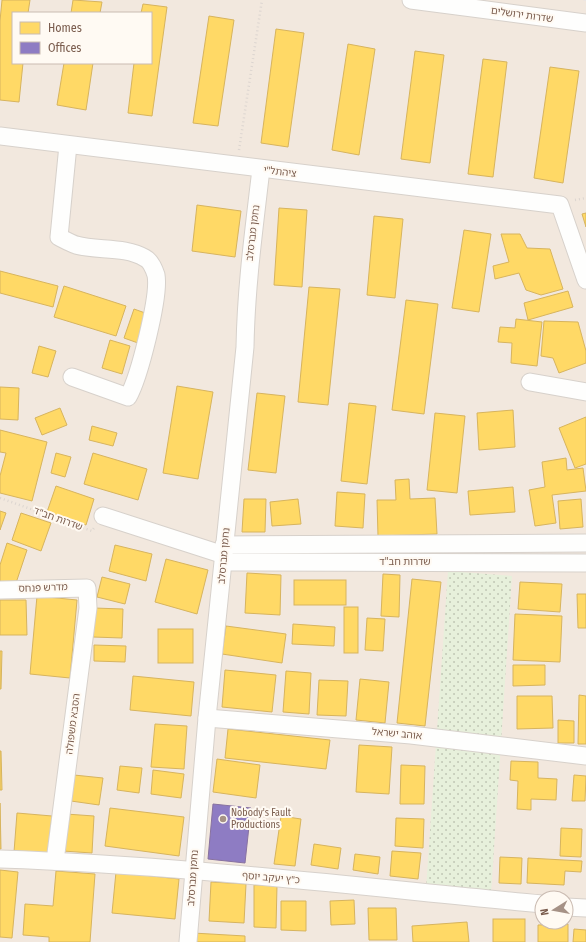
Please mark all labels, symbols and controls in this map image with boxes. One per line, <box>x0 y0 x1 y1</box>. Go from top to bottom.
street label: שדרות ירושלים <box>490 5 554 25</box>
legend <box>12 12 152 64</box>
text: Homes <box>48 21 82 35</box>
text: Offices <box>48 41 81 55</box>
street label: ציהתל"י <box>263 164 298 180</box>
street label: נחמן מברסלב <box>244 204 262 262</box>
street label: שדרות חב"ד <box>32 505 84 533</box>
street label: נחמן מברסלב <box>216 527 232 585</box>
street label: שדרות חב"ד <box>379 556 431 568</box>
street label: מדרש פנחס <box>18 581 68 595</box>
street label: הסבא משפולה <box>63 693 83 755</box>
street label: אוהב ישראל <box>371 726 423 742</box>
place label: Nobody's Fault Productions <box>231 807 292 831</box>
marker: Nobody's Fault Productions <box>218 814 228 824</box>
street label: נחמן מברסלב <box>185 849 201 907</box>
street label: כ"ץ יעקב יוסף <box>242 869 300 887</box>
north arrow <box>534 890 574 930</box>
text: N <box>538 907 552 916</box>

